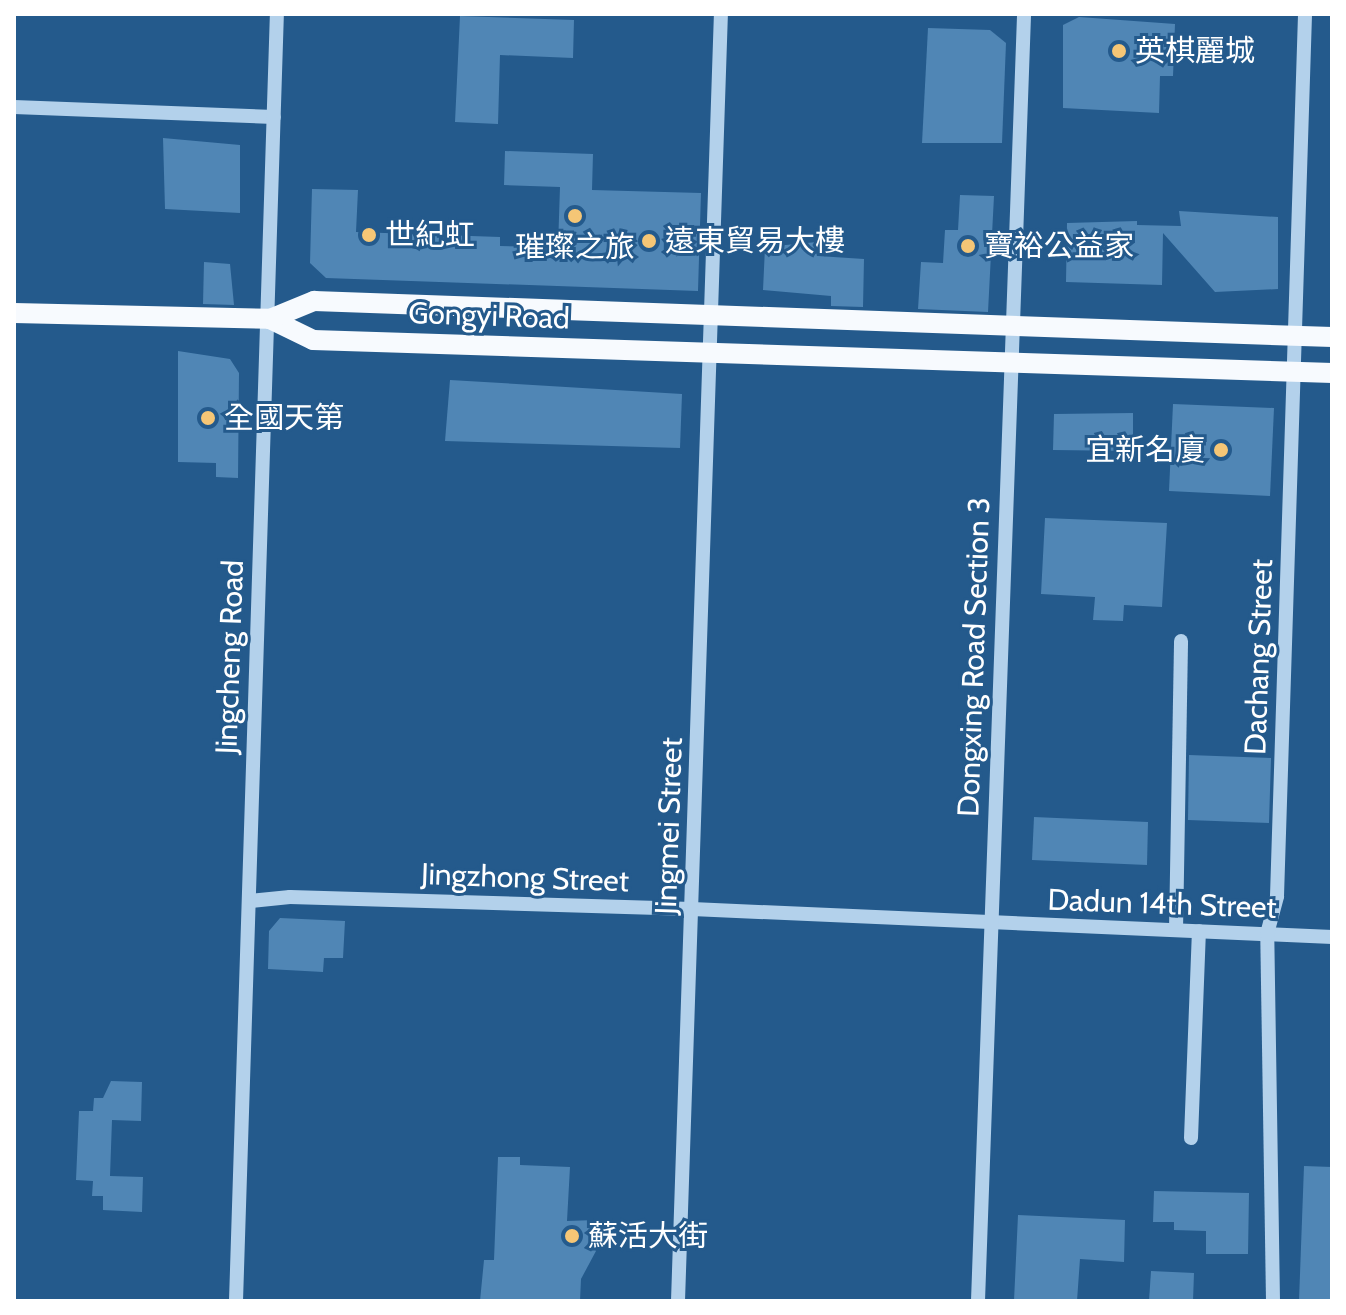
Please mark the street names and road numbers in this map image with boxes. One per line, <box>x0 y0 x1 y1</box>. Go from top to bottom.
street label: Gongyi Road <box>408 295 570 337</box>
street label: Dongxing Road Section 3 <box>950 497 998 817</box>
street label: Jingcheng Road <box>209 559 251 755</box>
street label: Dachang Street <box>1238 559 1280 755</box>
street label: Jingmei Street <box>648 737 690 915</box>
street label: Jingzhong Street <box>420 856 630 900</box>
street label: Dadun 14th Street <box>1047 882 1277 926</box>

